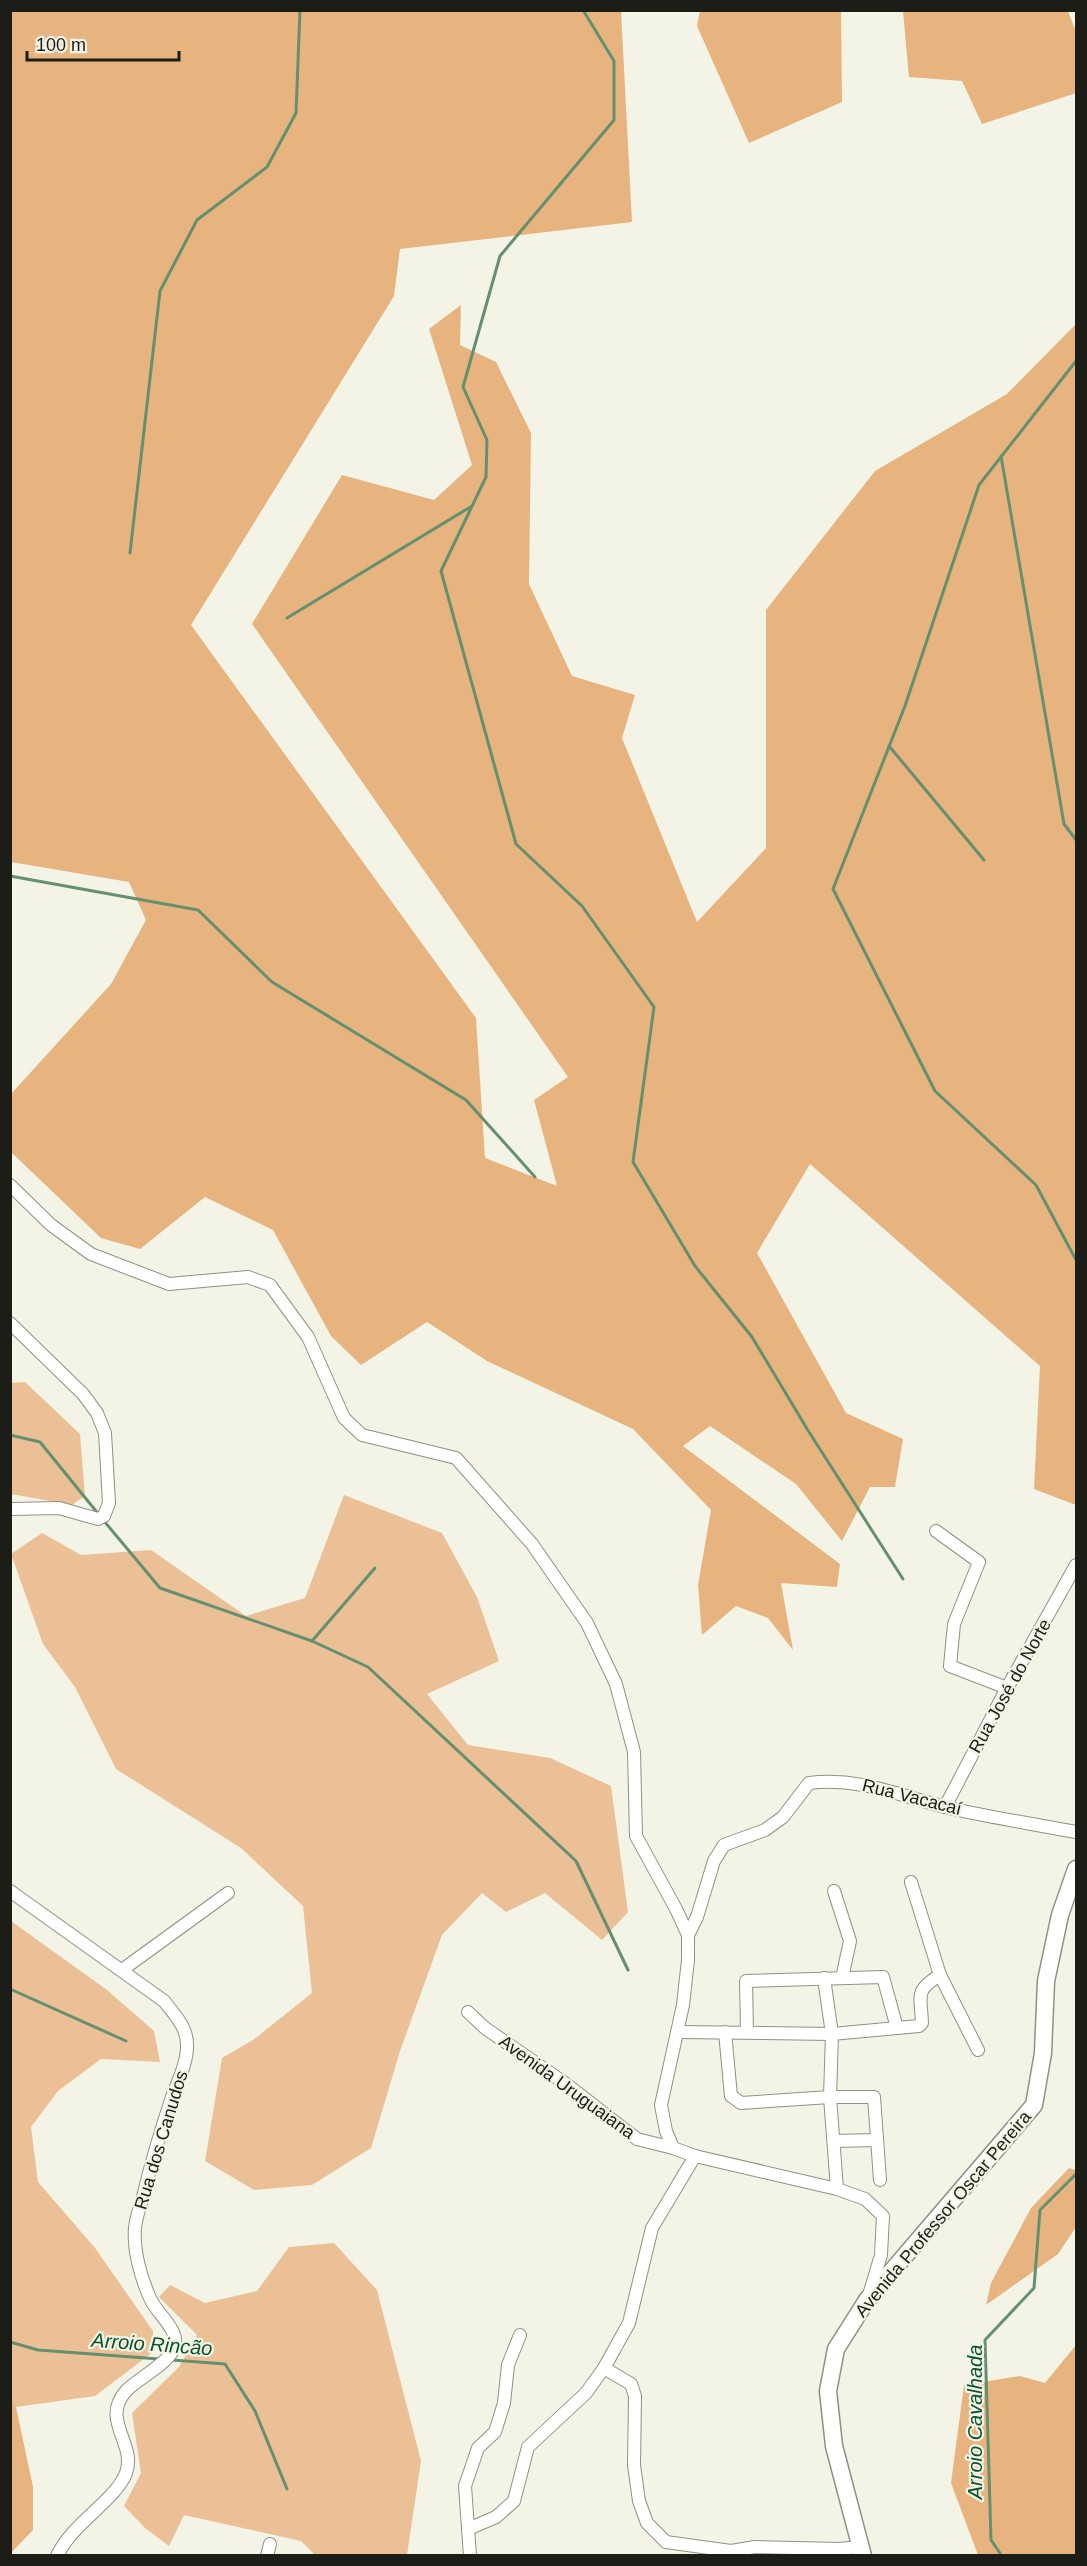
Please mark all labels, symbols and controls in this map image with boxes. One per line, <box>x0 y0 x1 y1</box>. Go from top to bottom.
scale bar <box>27 24 178 62</box>
text: 100 m <box>36 35 86 55</box>
street label: Rua José do Norte <box>965 1616 1055 1756</box>
street label: Rua Vacacaí <box>860 1775 964 1819</box>
street label: Avenida Uruguaiana <box>495 2031 640 2144</box>
street label: Rua dos Canudos <box>130 2068 192 2212</box>
street label: Avenida Professor Oscar Pereira <box>851 2106 1036 2321</box>
water label: Arroio Rincão <box>90 2329 213 2359</box>
water label: Arroio Cavalhada <box>964 2345 986 2500</box>

